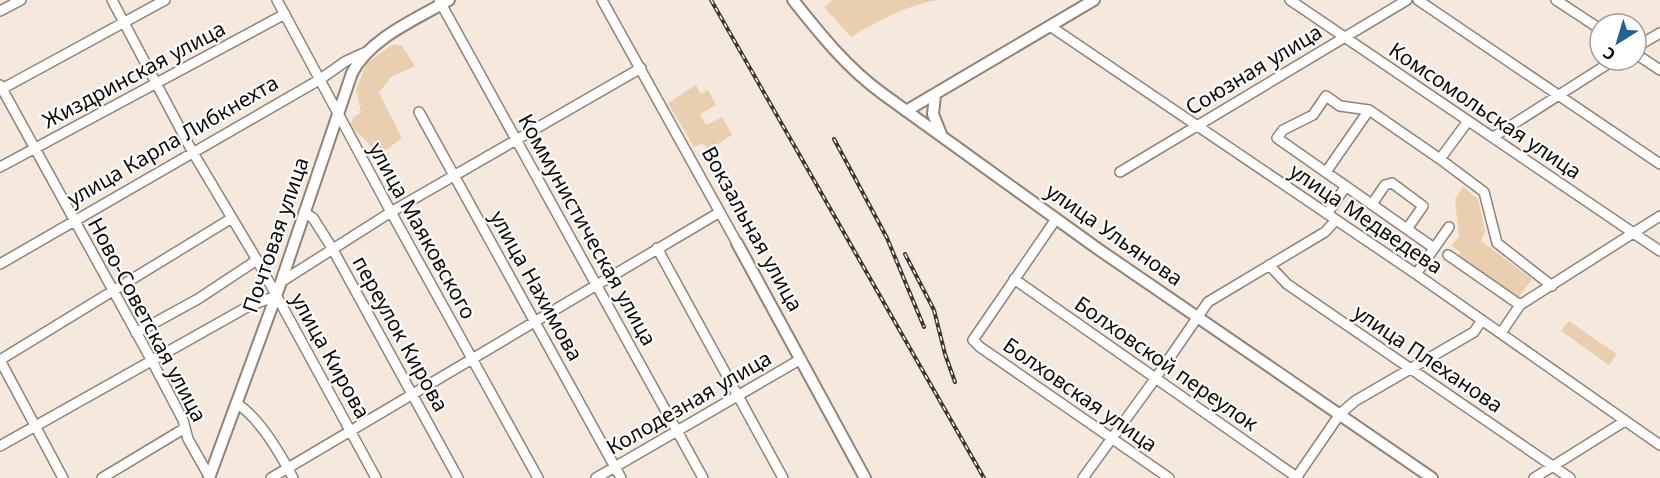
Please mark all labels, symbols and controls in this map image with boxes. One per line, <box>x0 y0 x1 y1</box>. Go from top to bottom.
north arrow <box>1588 12 1648 72</box>
street label: Жиздринская улица <box>37 14 230 134</box>
street label: Союзная улица <box>1180 17 1327 121</box>
street label: Комсомольская улица <box>1384 35 1587 185</box>
text: С <box>1598 42 1620 66</box>
street label: улица Карла Либкнехта <box>62 68 283 212</box>
street label: Коммунистическая улица <box>512 109 663 350</box>
street label: улица Маяковского <box>363 137 483 324</box>
street label: Вокзальная улица <box>696 141 810 316</box>
street label: Почтовая улица <box>235 153 315 316</box>
street label: улица Медведева <box>1284 156 1449 280</box>
street label: улица Ульянова <box>1040 176 1189 292</box>
street label: улица Нахимова <box>484 205 590 366</box>
street label: Ново-Советская улица <box>82 212 214 427</box>
street label: переулок Кирова <box>346 251 455 416</box>
street label: улица Кирова <box>285 288 377 423</box>
street label: Болховской переулок <box>1069 289 1264 437</box>
street label: улица Плеханова <box>1348 298 1509 419</box>
street label: Болховская улица <box>998 330 1163 458</box>
street label: Колодезная улица <box>601 344 776 461</box>

